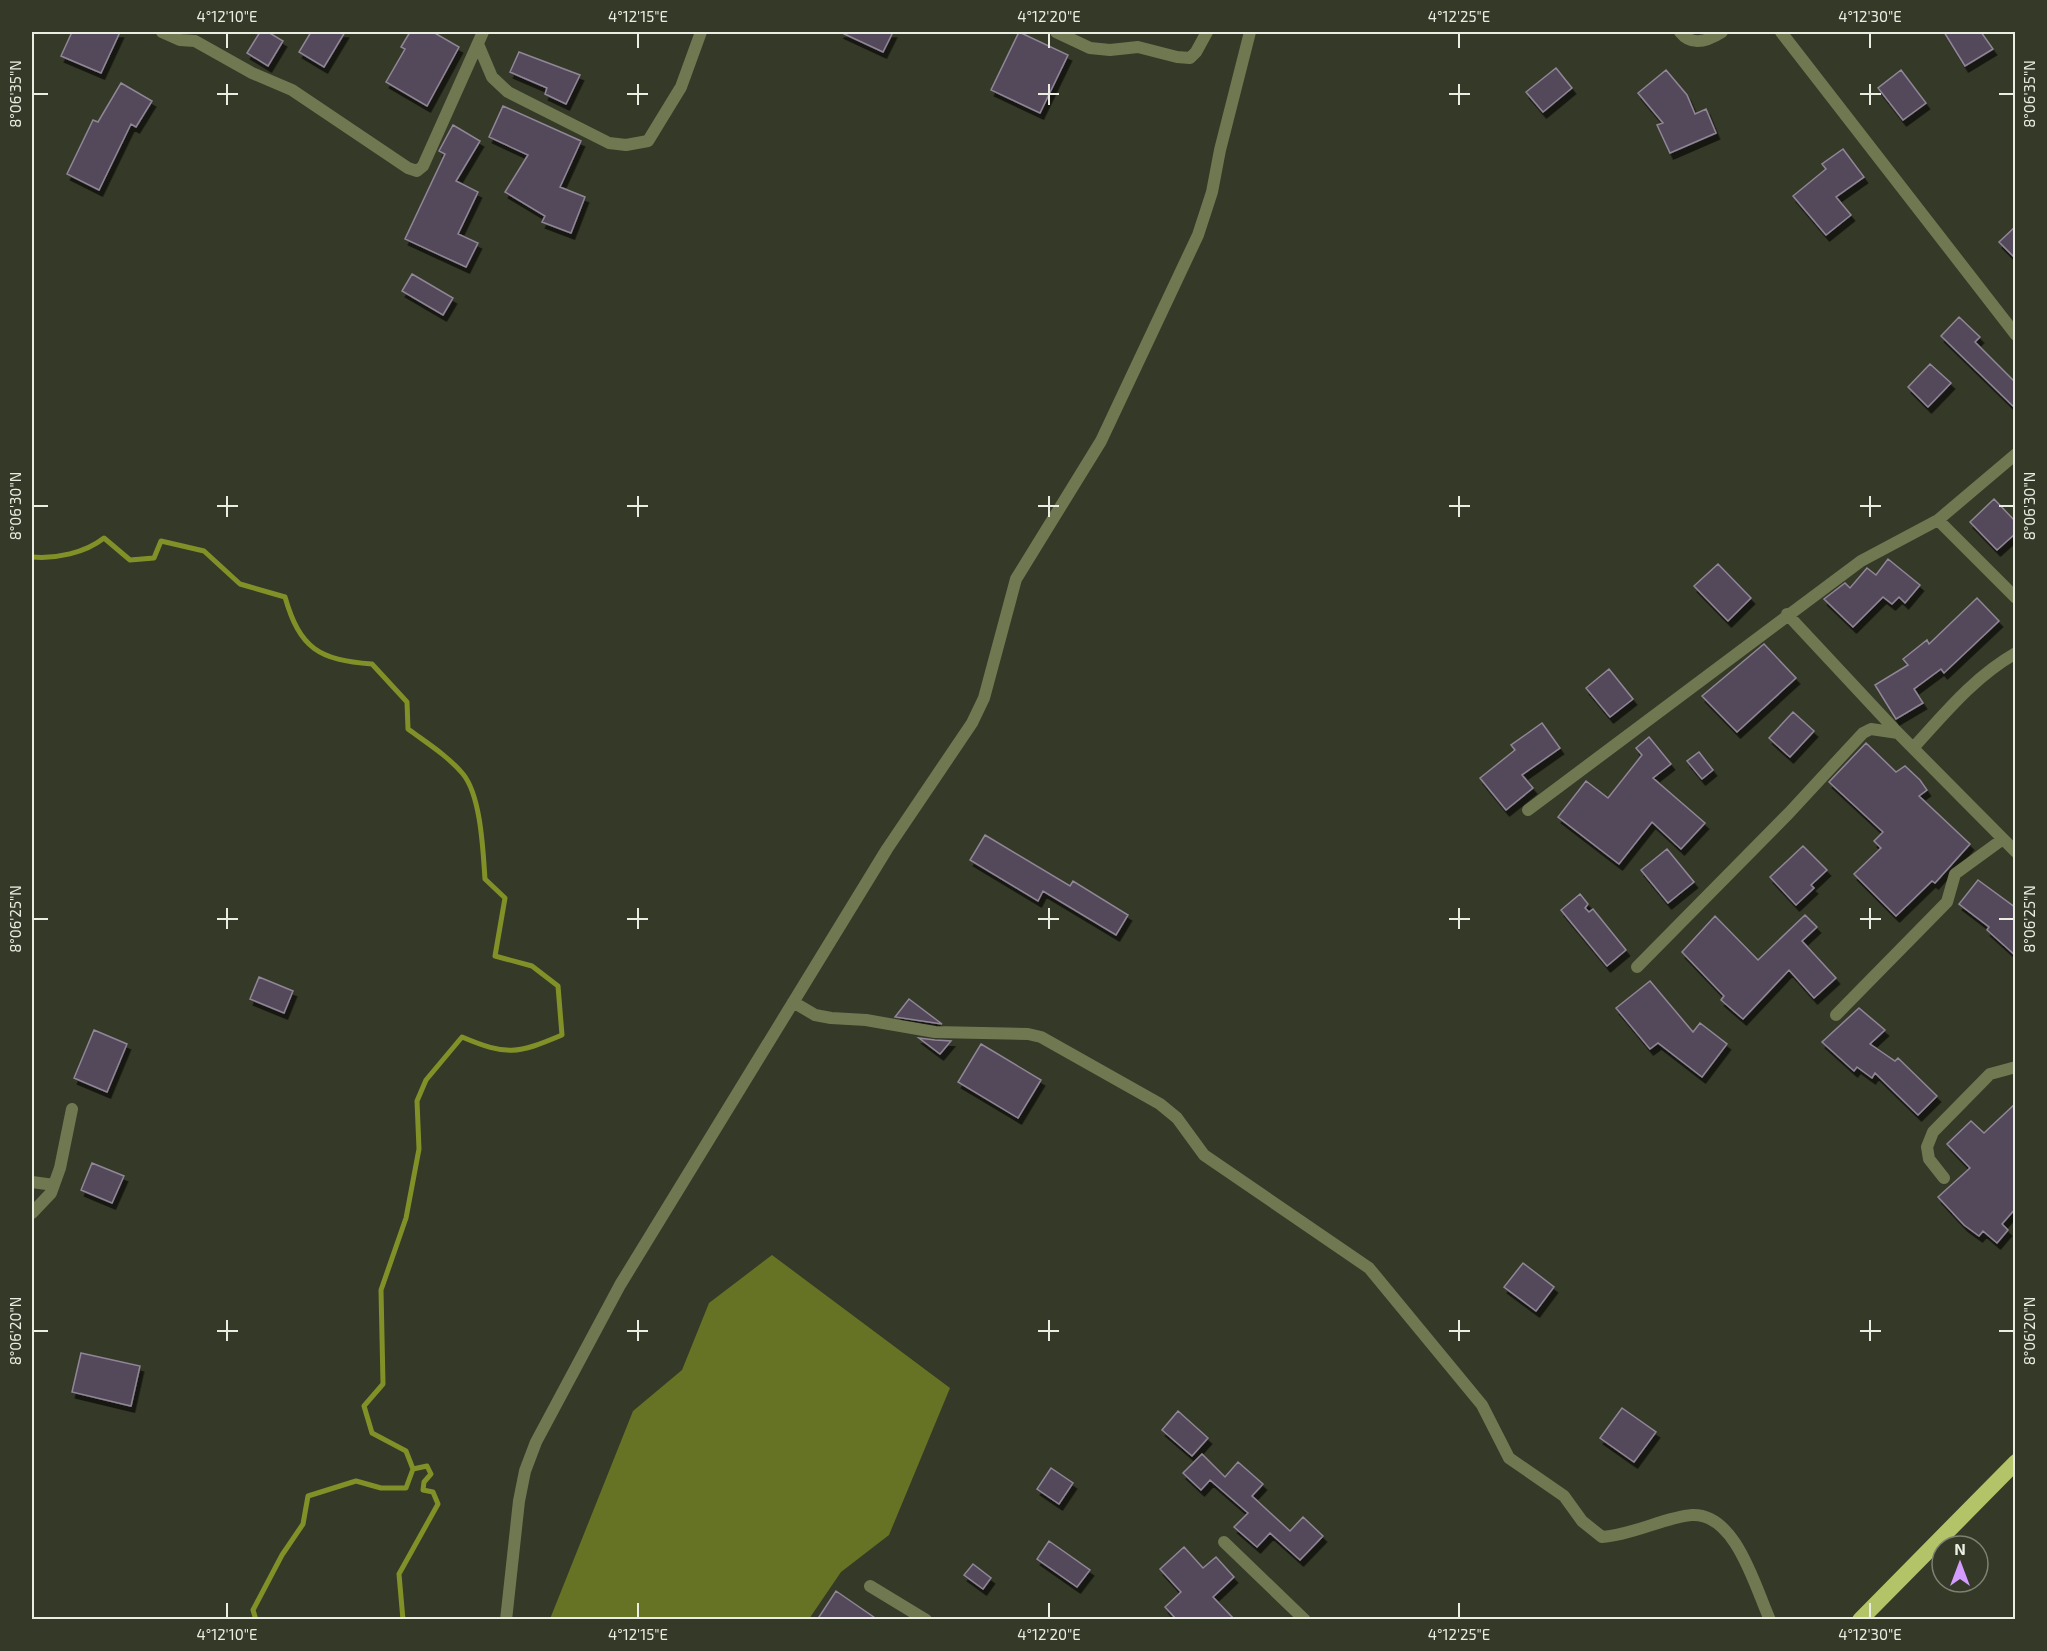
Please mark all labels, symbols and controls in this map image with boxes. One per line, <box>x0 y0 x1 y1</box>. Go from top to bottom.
text: 4°12'10"E <box>197 7 257 25</box>
text: 4°12'15"E <box>608 7 668 25</box>
text: 4°12'20"E <box>1017 7 1081 25</box>
text: 4°12'25"E <box>1428 7 1490 25</box>
text: 4°12'30"E <box>1838 7 1902 25</box>
text: 8°06'35"N <box>6 60 24 128</box>
text: 8°06'35"N <box>2020 60 2038 128</box>
text: 8°06'30"N <box>6 472 24 540</box>
text: 8°06'30"N <box>2020 472 2038 540</box>
text: 8°06'25"N <box>6 885 24 953</box>
text: 8°06'25"N <box>2020 885 2038 953</box>
text: 8°06'20"N <box>6 1297 24 1365</box>
text: 8°06'20"N <box>2020 1297 2038 1365</box>
north arrow <box>1930 1534 1990 1594</box>
text: N <box>1954 1539 1966 1558</box>
text: 4°12'10"E <box>197 1625 257 1643</box>
text: 4°12'15"E <box>608 1625 668 1643</box>
text: 4°12'20"E <box>1017 1625 1081 1643</box>
text: 4°12'25"E <box>1428 1625 1490 1643</box>
text: 4°12'30"E <box>1838 1625 1902 1643</box>

